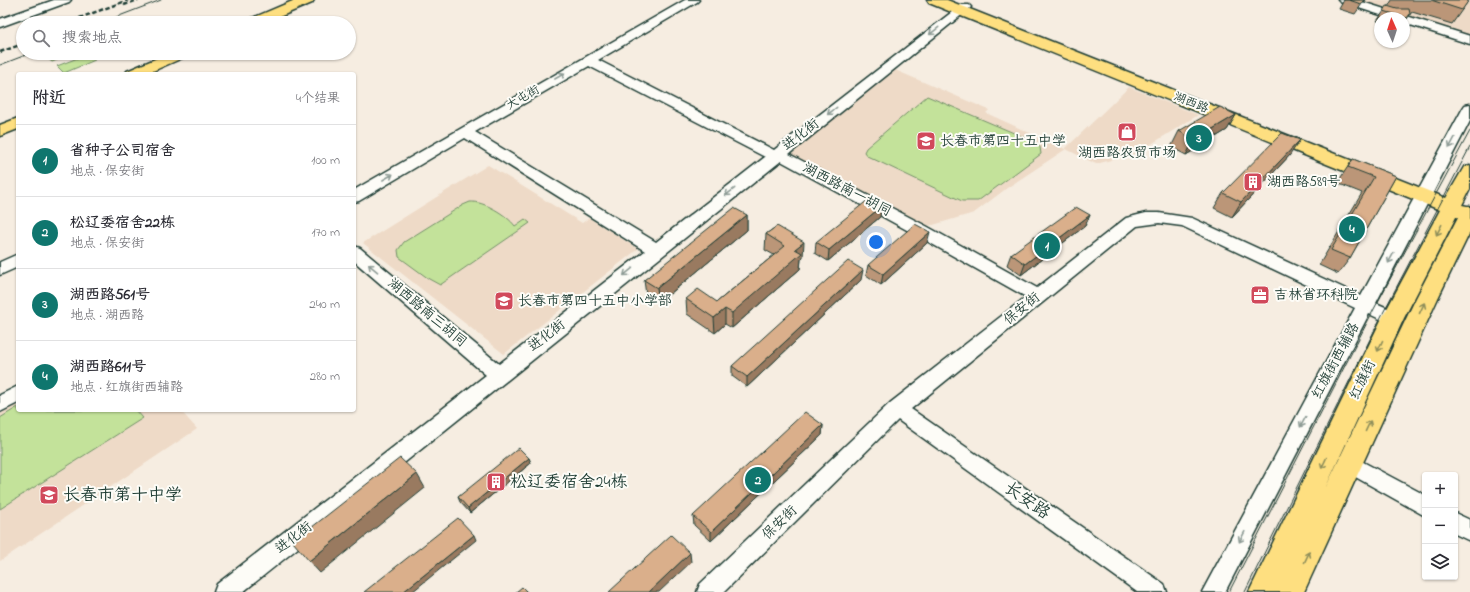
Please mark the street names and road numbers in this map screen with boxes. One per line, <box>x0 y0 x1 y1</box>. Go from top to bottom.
street label: 大屯街 <box>503 81 543 115</box>
street label: 湖西路 <box>1171 88 1211 118</box>
street label: 进化街 <box>778 114 824 156</box>
street label: 湖西路南一胡同 <box>799 158 895 222</box>
street label: 湖西路南三胡同 <box>383 273 471 353</box>
street label: 保安街 <box>999 288 1045 330</box>
street label: 进化街 <box>524 315 570 357</box>
street label: 红旗街西辅路 <box>1309 320 1363 402</box>
street label: 红旗街 <box>1347 357 1379 403</box>
street label: 长安路 <box>999 476 1055 526</box>
street label: 保安街 <box>758 501 802 545</box>
street label: 进化街 <box>271 517 317 559</box>

